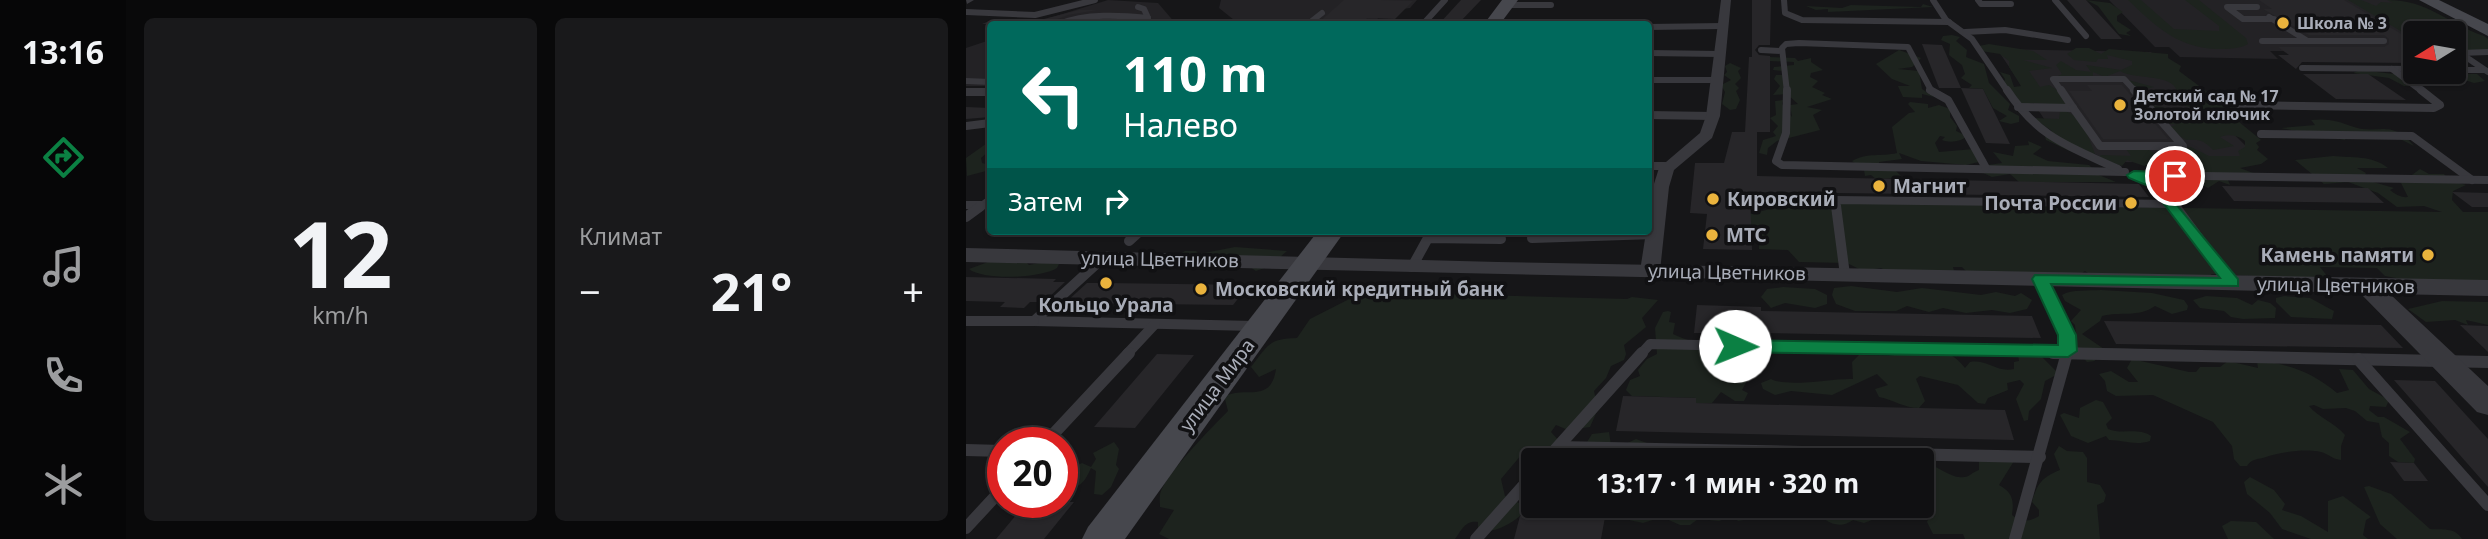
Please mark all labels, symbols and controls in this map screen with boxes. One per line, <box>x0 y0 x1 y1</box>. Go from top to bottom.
place label: Школа № 3 <box>2297 12 2387 34</box>
marker: Школа № 3 <box>2275 15 2291 31</box>
north arrow <box>2403 21 2466 84</box>
map controls <box>2403 21 2466 84</box>
text: 13:16 <box>22 30 104 73</box>
text: 110 m <box>1123 40 1268 106</box>
icon: left <box>1008 49 1099 140</box>
place label: Детский сад № 17 Золотой ключик <box>2134 85 2279 125</box>
marker: Детский сад № 17 Золотой ключик <box>2112 97 2128 113</box>
text: Налево <box>1123 103 1238 146</box>
icon: directions <box>39 133 88 182</box>
pin <box>2145 146 2205 206</box>
icon: arrive <box>2156 157 2194 195</box>
place label: Магнит <box>1893 173 1967 199</box>
marker: Магнит <box>1871 178 1887 194</box>
icon: right <box>1097 182 1135 220</box>
text: Затем <box>1008 183 1083 219</box>
place label: Кировский <box>1727 186 1835 212</box>
place label: Почта России <box>1984 190 2117 216</box>
text: 12 <box>288 191 393 315</box>
marker: Кировский <box>1705 191 1721 207</box>
marker: Почта России <box>2123 195 2139 211</box>
text: Климат <box>579 220 662 252</box>
place label: МТС <box>1726 222 1767 248</box>
marker: МТС <box>1704 227 1720 243</box>
icon: music <box>39 242 88 291</box>
place label: Камень памяти <box>2261 242 2414 268</box>
street label: улица Цветников <box>1081 245 1239 273</box>
marker: Камень памяти <box>2420 247 2436 263</box>
text: 21° <box>711 255 792 326</box>
street label: улица Цветников <box>1648 258 1806 286</box>
text: − <box>579 265 601 317</box>
text: + <box>902 265 924 317</box>
street label: улица Цветников <box>2257 271 2415 299</box>
marker: Кольцо Урала <box>1098 275 1114 291</box>
place label: Московский кредитный банк <box>1215 276 1505 302</box>
marker: Московский кредитный банк <box>1193 281 1209 297</box>
place label: Кольцо Урала <box>1038 292 1174 318</box>
text: km/h <box>312 299 369 331</box>
position arrow <box>1698 309 1772 383</box>
street label: улица Мира <box>1174 333 1260 437</box>
icon: phone <box>39 351 88 400</box>
speed limit sign: 20 <box>987 427 1078 518</box>
icon: climate <box>39 460 88 509</box>
text: 13:17 · 1 мин · 320 m <box>1596 465 1859 501</box>

